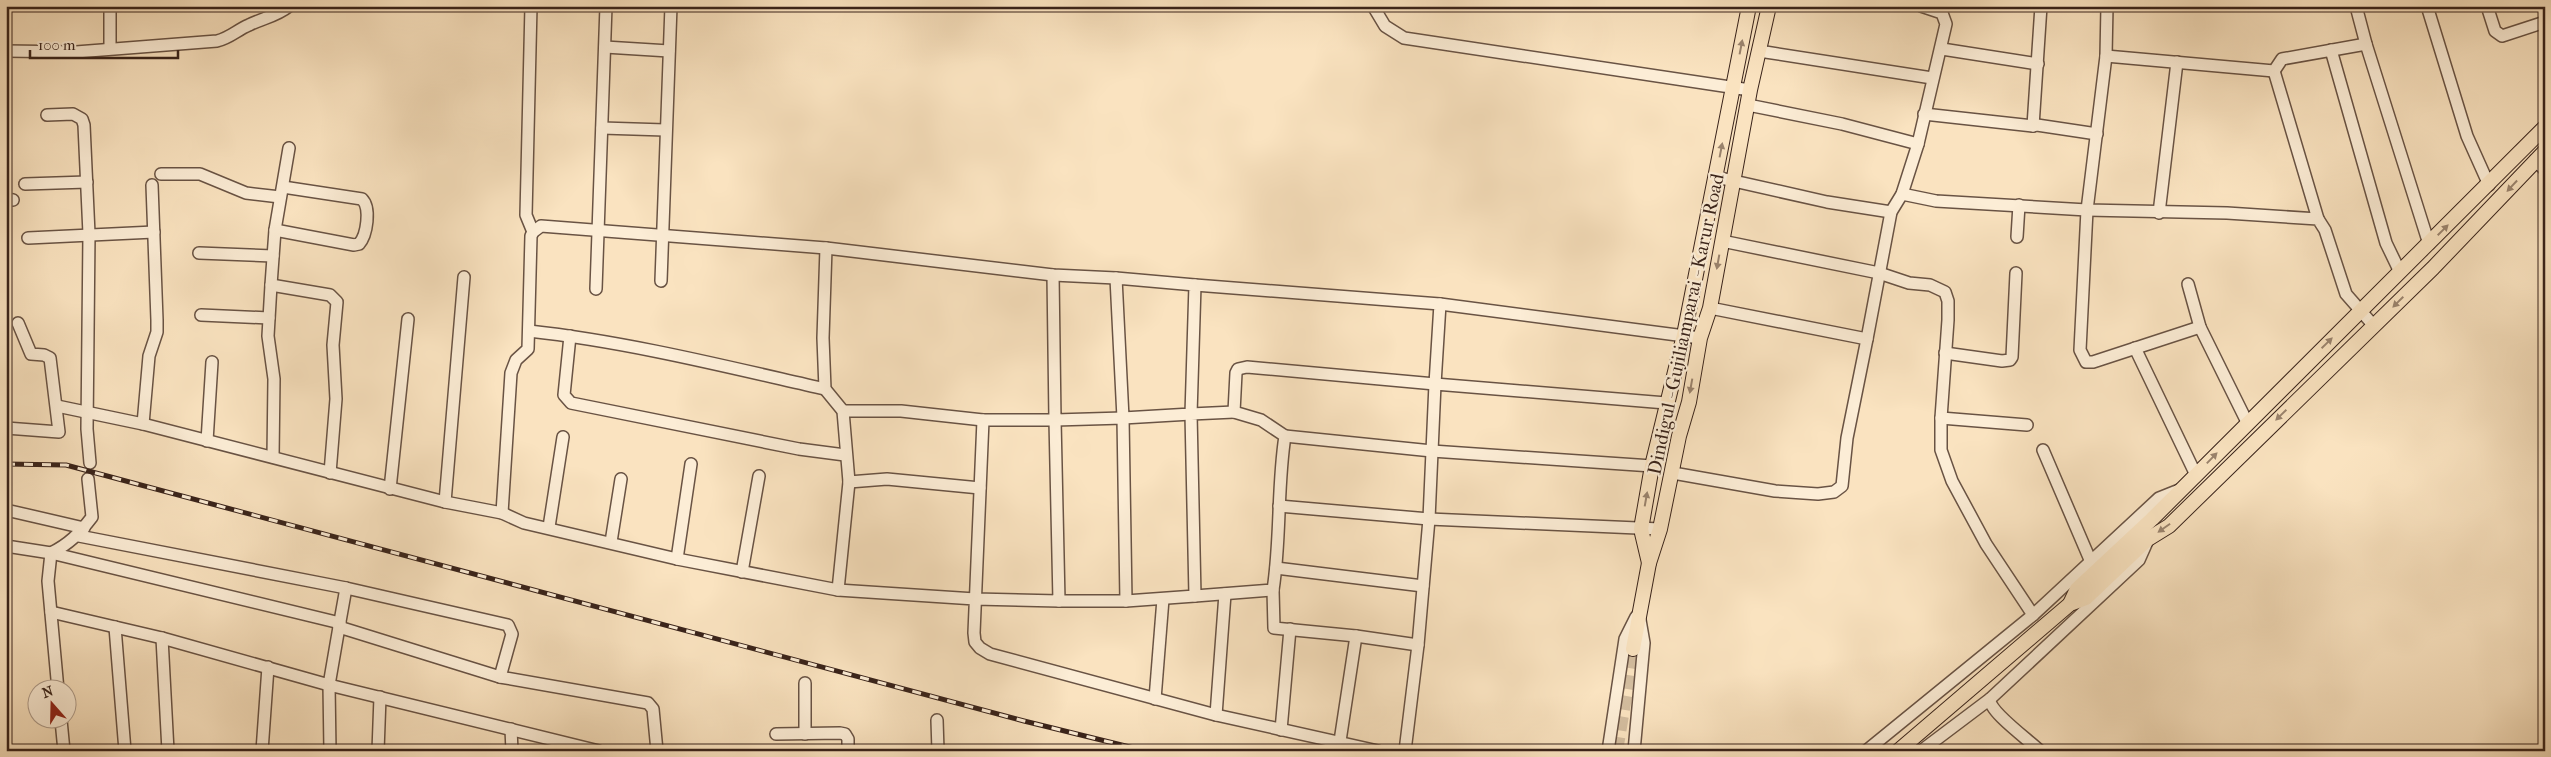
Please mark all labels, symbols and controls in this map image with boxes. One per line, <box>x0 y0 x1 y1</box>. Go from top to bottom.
scale bar <box>30 28 178 60</box>
text: 100 m <box>38 36 76 54</box>
one-way arrow <box>1737 39 1745 54</box>
one-way arrow <box>1717 143 1725 158</box>
street label: Dindigul - Gujiliamparai - Karur Road <box>1643 171 1729 477</box>
one-way arrow <box>2506 180 2518 192</box>
one-way arrow <box>2437 224 2449 236</box>
one-way arrow <box>1714 255 1722 271</box>
one-way arrow <box>2392 296 2404 308</box>
one-way arrow <box>2321 337 2333 349</box>
one-way arrow <box>1687 379 1695 395</box>
one-way arrow <box>2275 409 2287 421</box>
one-way arrow <box>2206 452 2218 464</box>
one-way arrow <box>1643 490 1651 506</box>
one-way arrow <box>2157 523 2171 533</box>
north arrow <box>28 680 78 730</box>
text: N <box>40 682 56 702</box>

